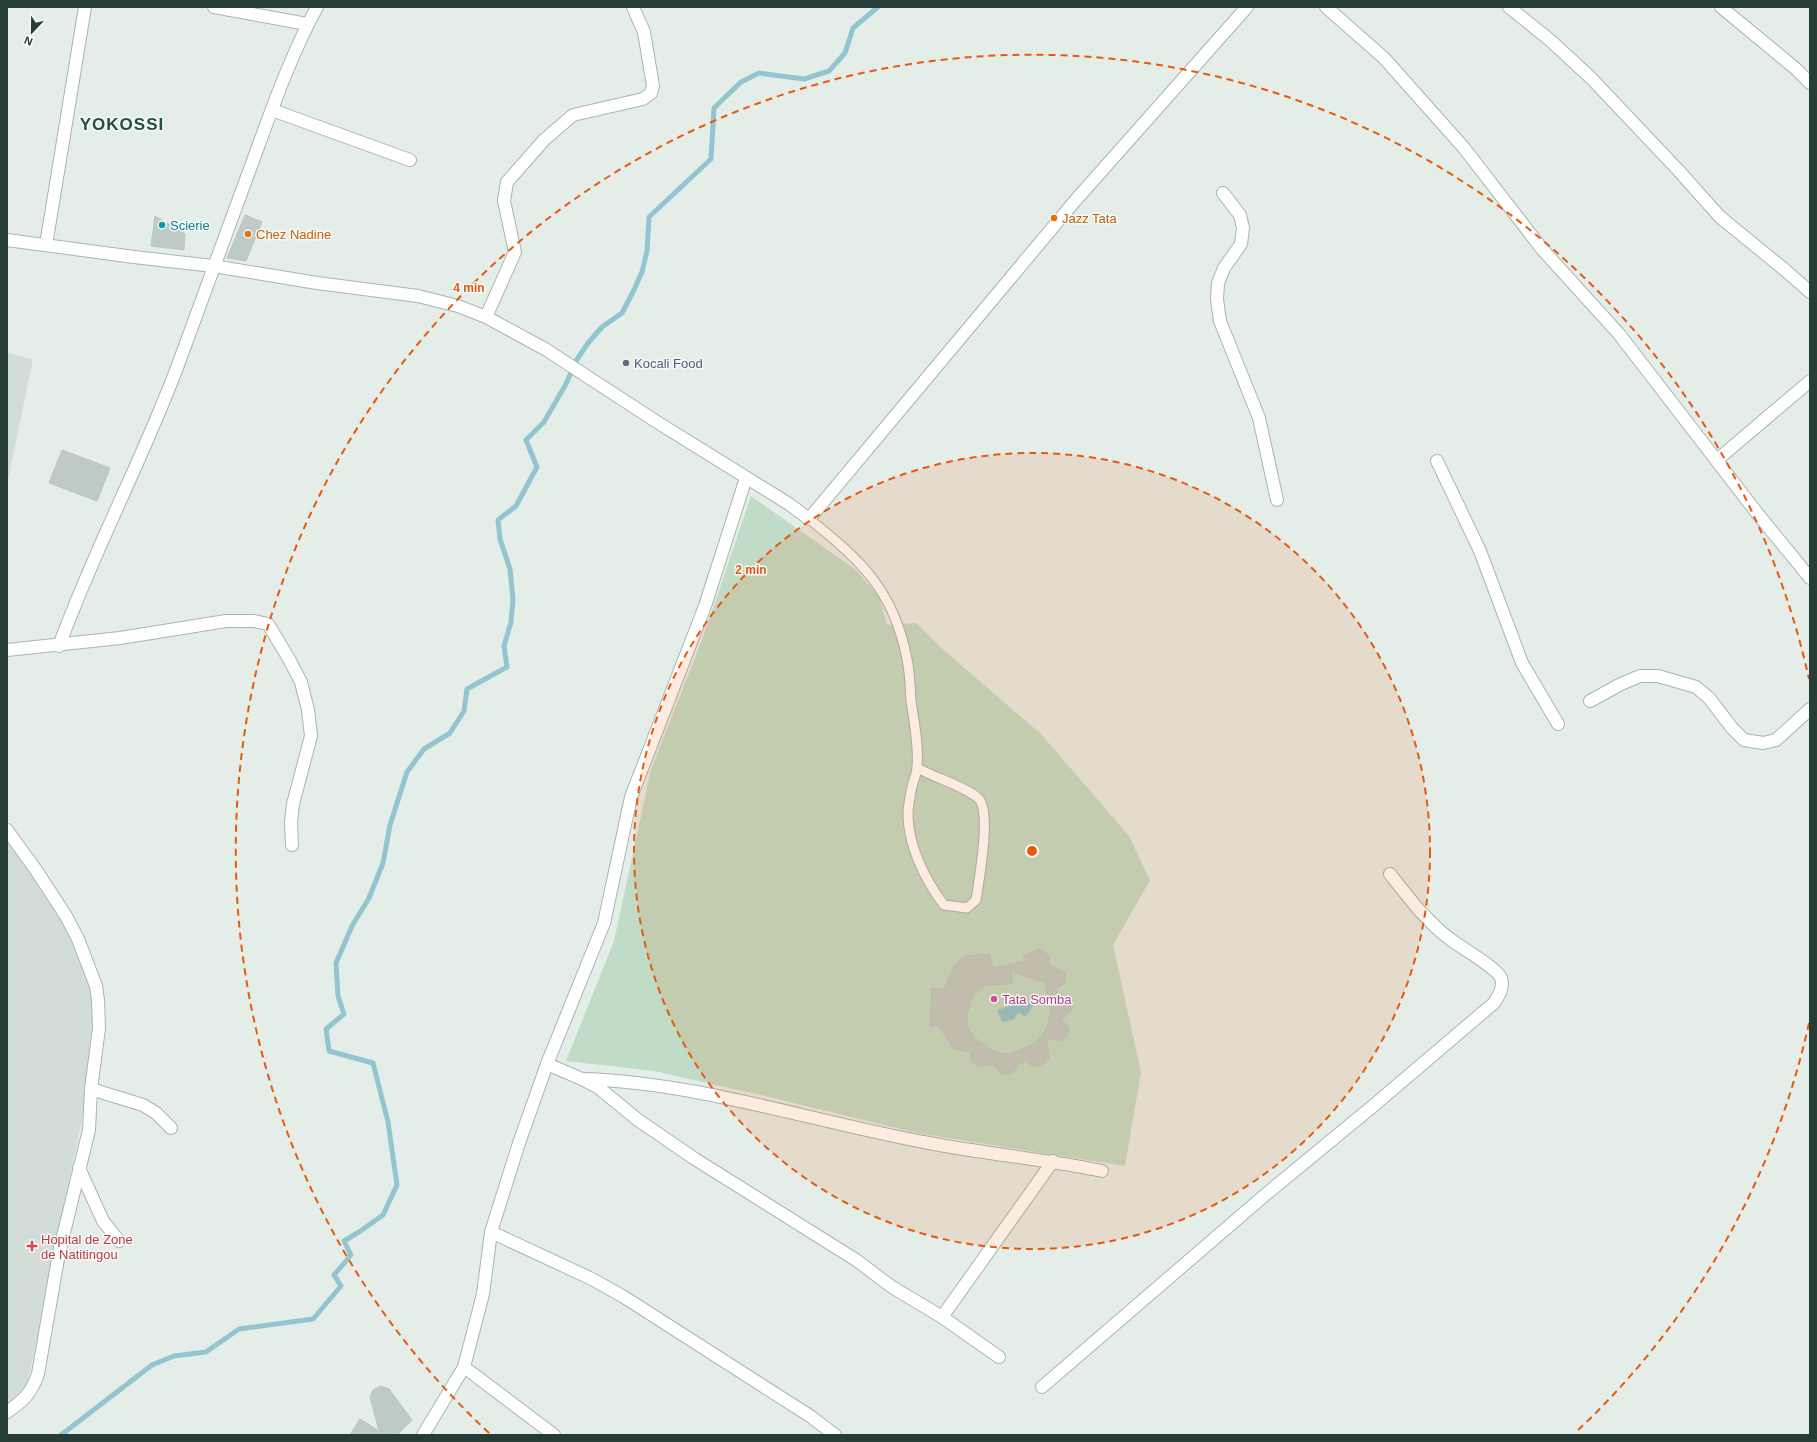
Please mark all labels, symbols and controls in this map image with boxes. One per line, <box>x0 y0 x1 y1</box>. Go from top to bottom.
north arrow <box>12 12 52 52</box>
text: N <box>22 34 34 48</box>
district label: YOKOSSI <box>80 115 164 134</box>
place label: Jazz Tata <box>1062 211 1117 226</box>
marker: Jazz Tata <box>1049 213 1059 223</box>
place label: Scierie <box>170 218 210 233</box>
marker: Scierie <box>157 220 167 230</box>
place label: Chez Nadine <box>256 227 331 242</box>
marker: Chez Nadine <box>243 229 253 239</box>
text: 4 min <box>453 281 485 295</box>
place label: Kocali Food <box>634 356 703 371</box>
marker: Kocali Food <box>621 358 631 368</box>
text: 2 min <box>735 563 767 577</box>
centre of rings <box>1025 844 1039 858</box>
place label: Tata Somba <box>1002 992 1072 1007</box>
marker: Tata Somba <box>989 994 999 1004</box>
place label: Hopital de Zone de Natitingou <box>41 1232 133 1262</box>
marker: Hopital de Zone de Natitingou <box>26 1240 38 1252</box>

